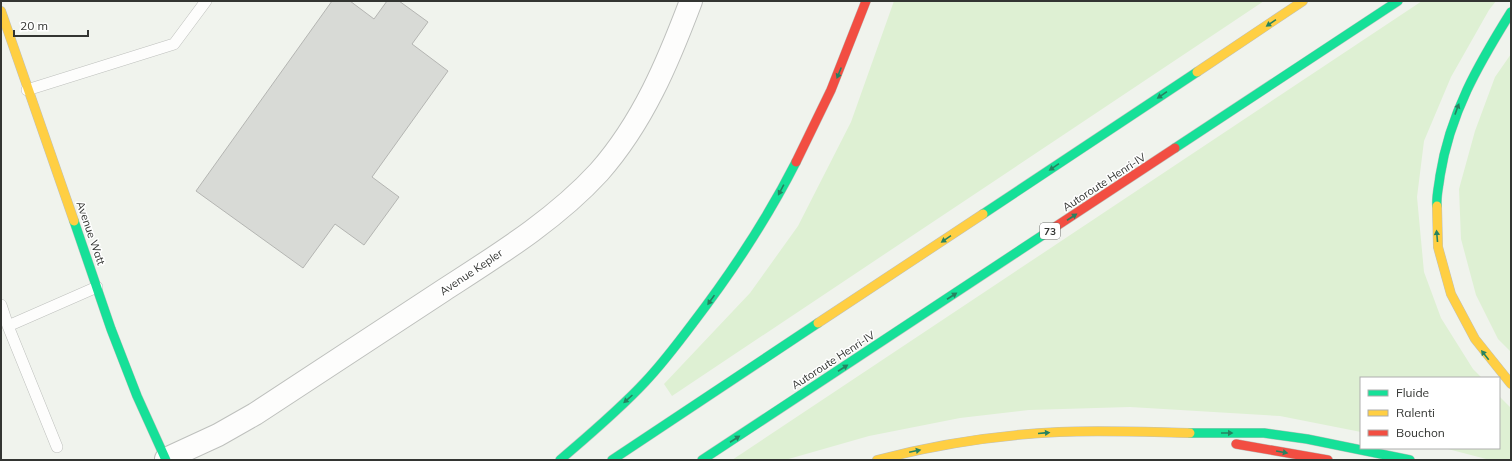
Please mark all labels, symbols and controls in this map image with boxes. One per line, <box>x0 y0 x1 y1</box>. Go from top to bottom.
scale bar <box>14 12 88 38</box>
text: 20 m <box>20 18 48 33</box>
one-way arrow <box>1265 19 1276 26</box>
one-way arrow <box>835 68 841 80</box>
one-way arrow <box>1157 91 1167 99</box>
one-way arrow <box>1455 103 1461 115</box>
street label: Autoroute Henri-IV <box>1060 150 1149 214</box>
one-way arrow <box>1049 163 1059 171</box>
one-way arrow <box>777 184 784 196</box>
street label: Avenue Watt <box>73 199 109 267</box>
one-way arrow <box>1067 213 1077 221</box>
road number: 73 <box>1040 223 1060 239</box>
one-way arrow <box>1434 230 1440 242</box>
one-way arrow <box>941 235 951 243</box>
street label: Avenue Kepler <box>437 246 505 298</box>
one-way arrow <box>947 292 957 300</box>
one-way arrow <box>707 294 715 305</box>
street label: Autoroute Henri-IV <box>789 328 878 392</box>
one-way arrow <box>1481 349 1490 360</box>
one-way arrow <box>837 364 849 371</box>
legend <box>1360 377 1500 449</box>
text: Fluide <box>1396 385 1429 400</box>
one-way arrow <box>623 394 633 404</box>
text: Ralenti <box>1396 405 1435 420</box>
text: Bouchon <box>1396 425 1445 440</box>
one-way arrow <box>1038 430 1050 437</box>
one-way arrow <box>1221 430 1234 436</box>
one-way arrow <box>729 435 740 442</box>
one-way arrow <box>909 447 921 453</box>
one-way arrow <box>1275 449 1288 455</box>

